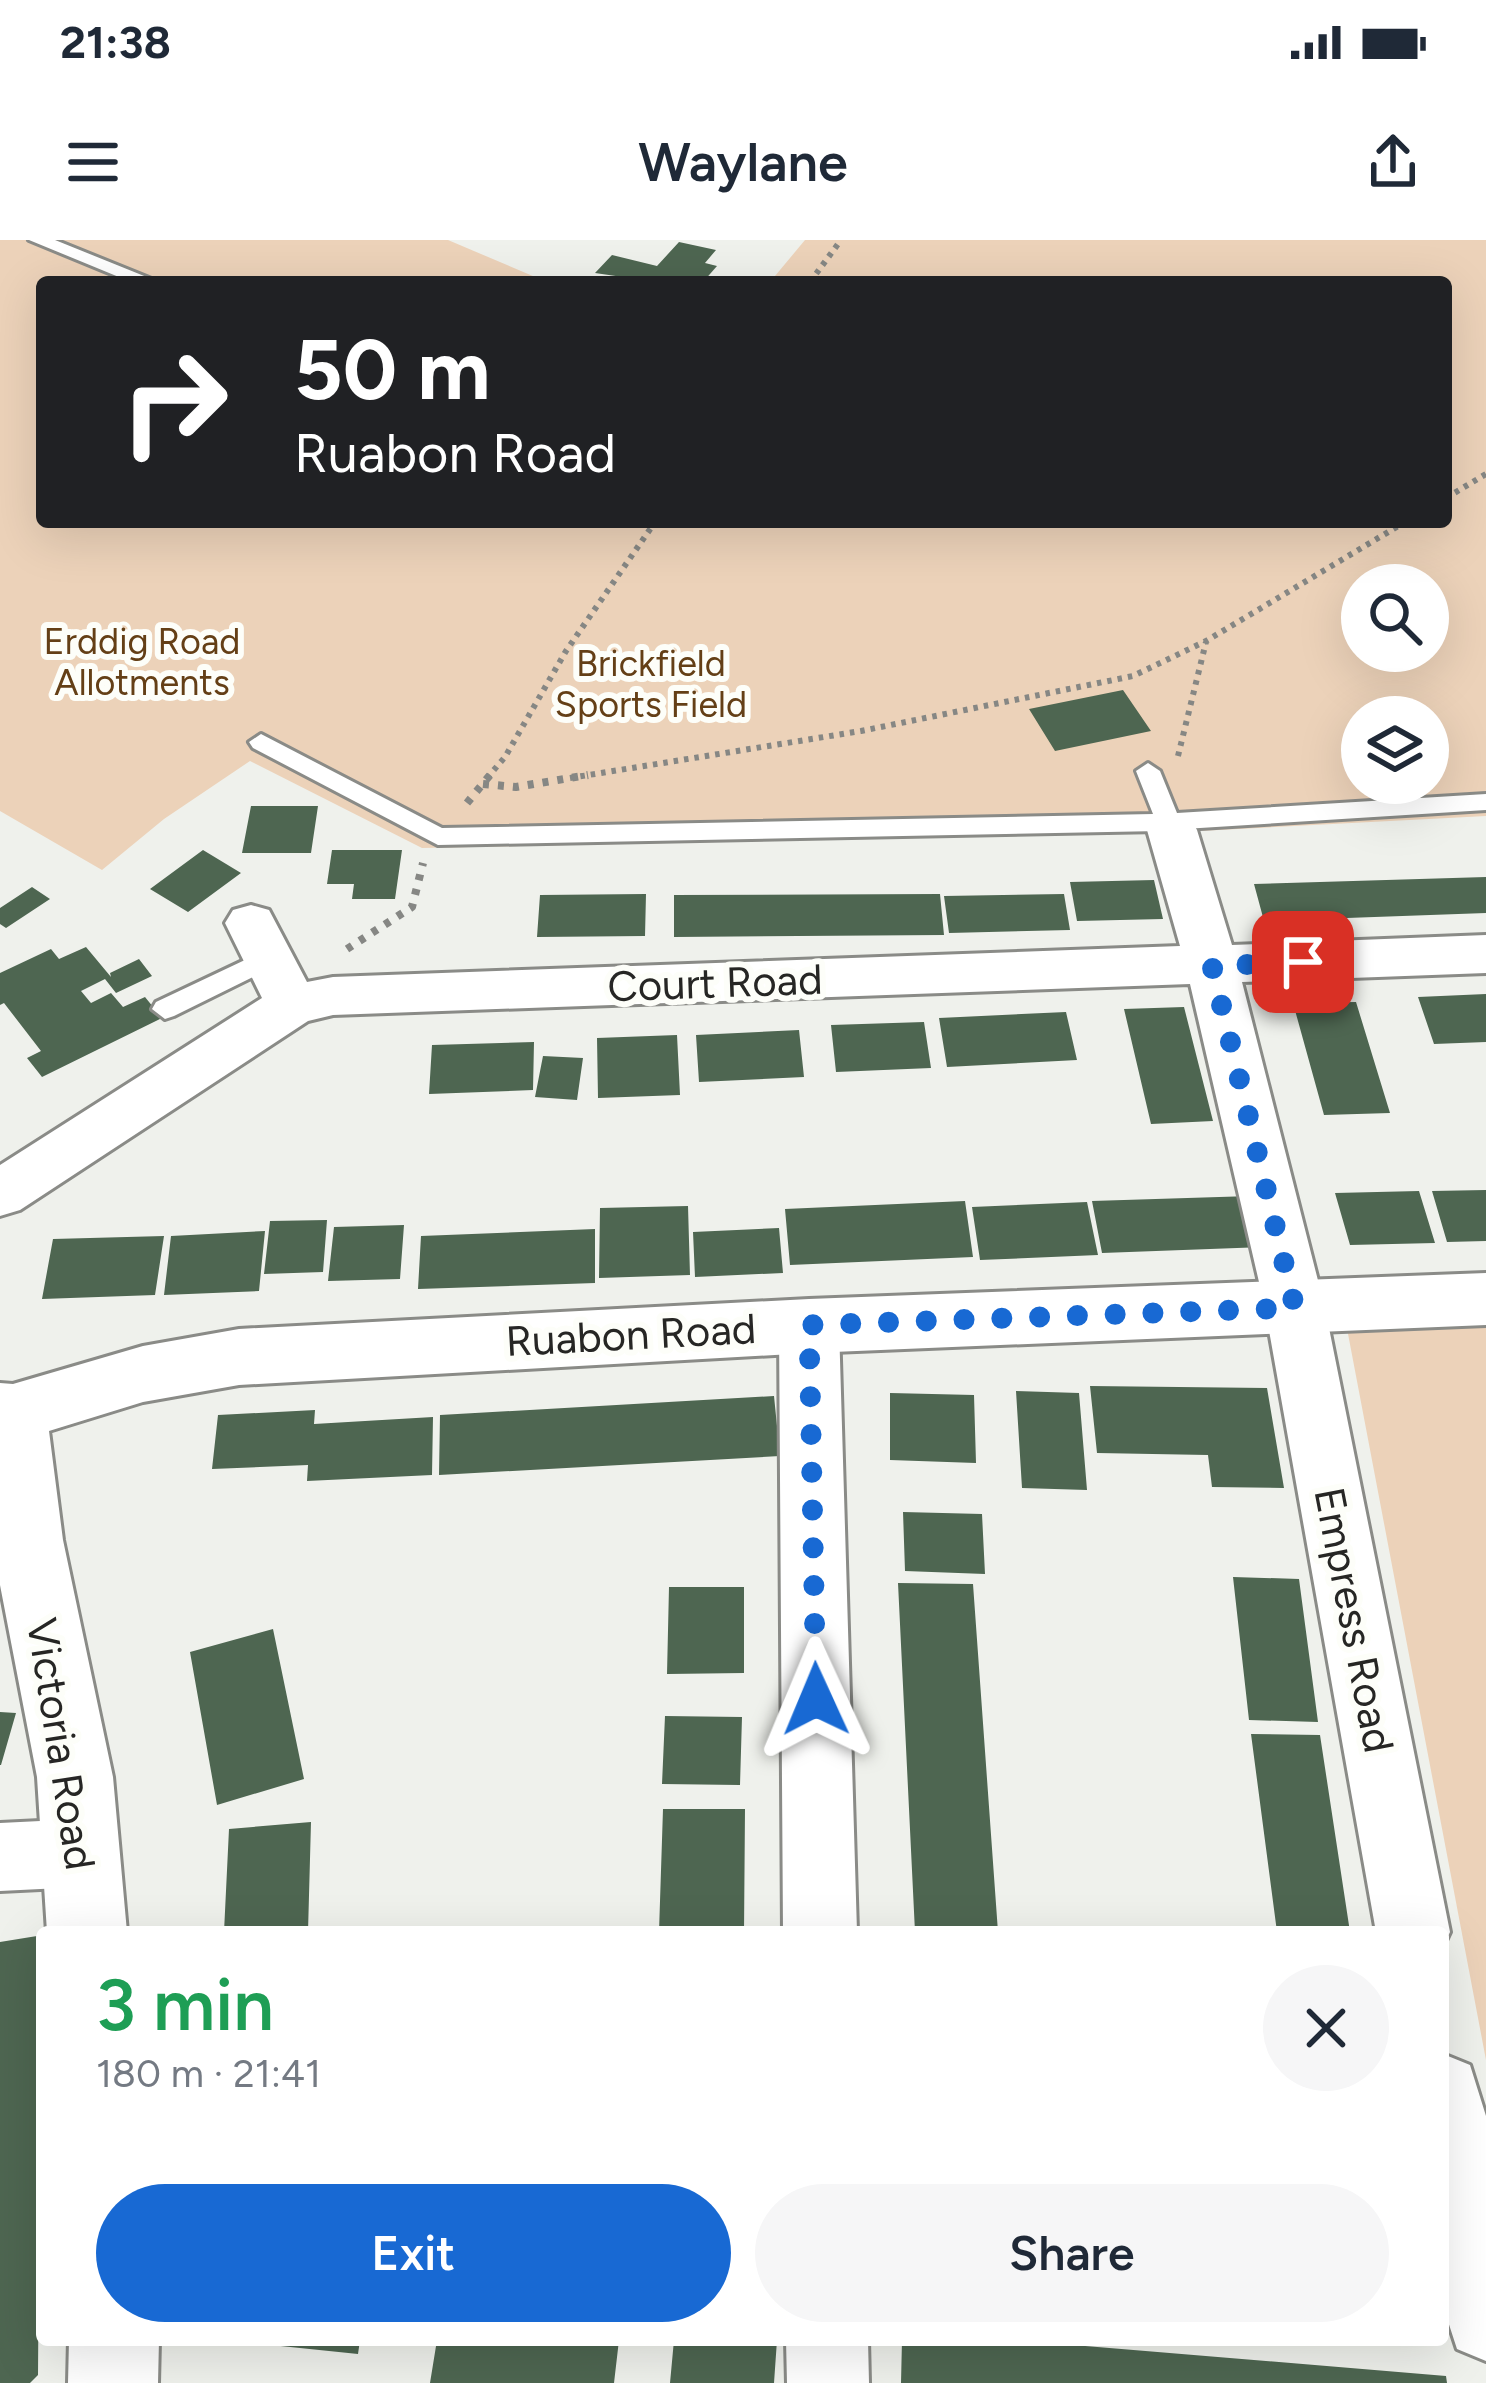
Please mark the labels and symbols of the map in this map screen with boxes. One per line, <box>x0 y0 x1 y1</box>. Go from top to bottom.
park label: Erddig Road Allotments <box>44 620 240 704</box>
park label: Brickfield Sports Field <box>555 642 747 726</box>
pin <box>1252 911 1354 1013</box>
street label: Court Road <box>607 954 823 1012</box>
street label: Ruabon Road <box>505 1303 757 1367</box>
street label: Empress Road <box>1303 1483 1405 1757</box>
street label: Victoria Road <box>16 1615 106 1873</box>
position arrow <box>753 1636 879 1762</box>

